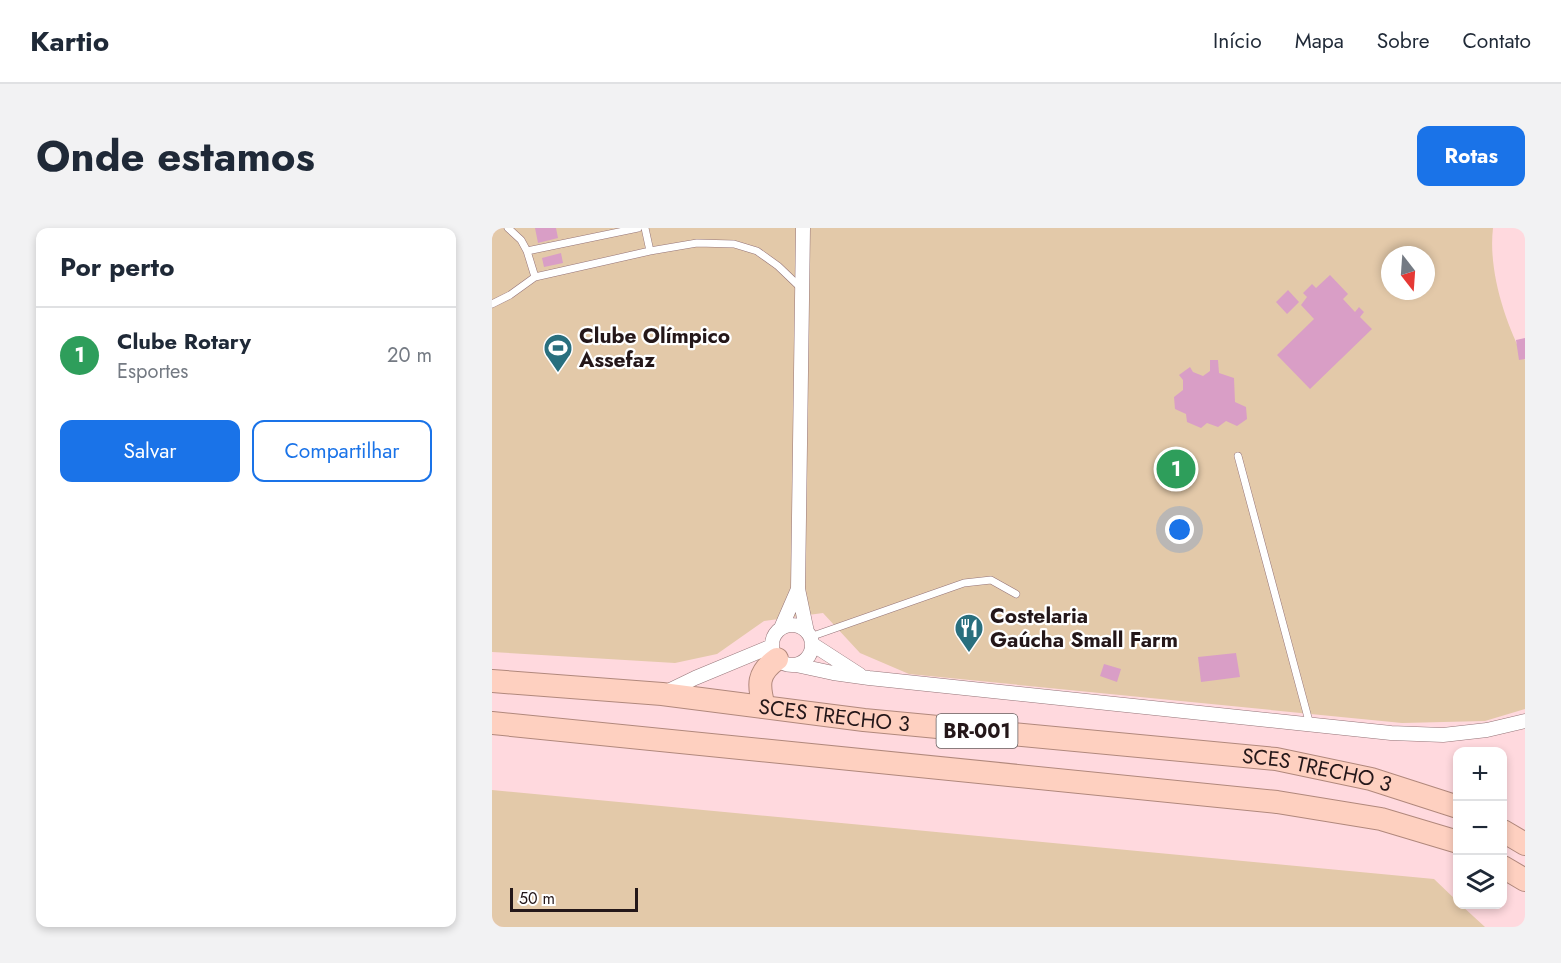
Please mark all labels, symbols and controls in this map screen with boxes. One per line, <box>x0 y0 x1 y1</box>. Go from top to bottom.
text: Kartio <box>30 21 109 62</box>
text: Início <box>1213 26 1262 56</box>
text: Mapa <box>1295 26 1344 56</box>
text: Sobre <box>1377 26 1429 56</box>
text: Contato <box>1462 26 1531 56</box>
text: Onde estamos <box>36 126 315 187</box>
button: Rotas <box>1417 126 1525 186</box>
north arrow <box>1381 246 1435 300</box>
text: Por perto <box>60 248 174 286</box>
place label: Clube Olímpico Assefaz <box>578 321 730 375</box>
text: Clube Rotary <box>117 325 251 357</box>
sports icon: Clube Olímpico Assefaz <box>542 332 574 374</box>
text: 1 <box>74 341 85 370</box>
text: 20 m <box>387 341 432 370</box>
text: Esportes <box>117 357 188 386</box>
button: Salvar <box>60 420 240 482</box>
button: Compartilhar <box>252 420 432 482</box>
pin: 1 <box>1156 446 1196 492</box>
your location <box>1165 515 1194 544</box>
place label: Costelaria Gaúcha Small Farm <box>990 601 1178 655</box>
restaurant icon: Costelaria Gaúcha Small Farm <box>953 612 985 654</box>
street label: SCES TRECHO 3 <box>757 692 911 739</box>
road number: BR-001 <box>936 714 1018 748</box>
street label: SCES TRECHO 3 <box>1241 741 1396 800</box>
map controls <box>1453 747 1507 909</box>
button: + <box>1453 747 1507 801</box>
button: − <box>1453 801 1507 855</box>
button: layers <box>1453 855 1507 909</box>
scale bar <box>510 885 638 912</box>
text: 50 m <box>519 887 555 910</box>

